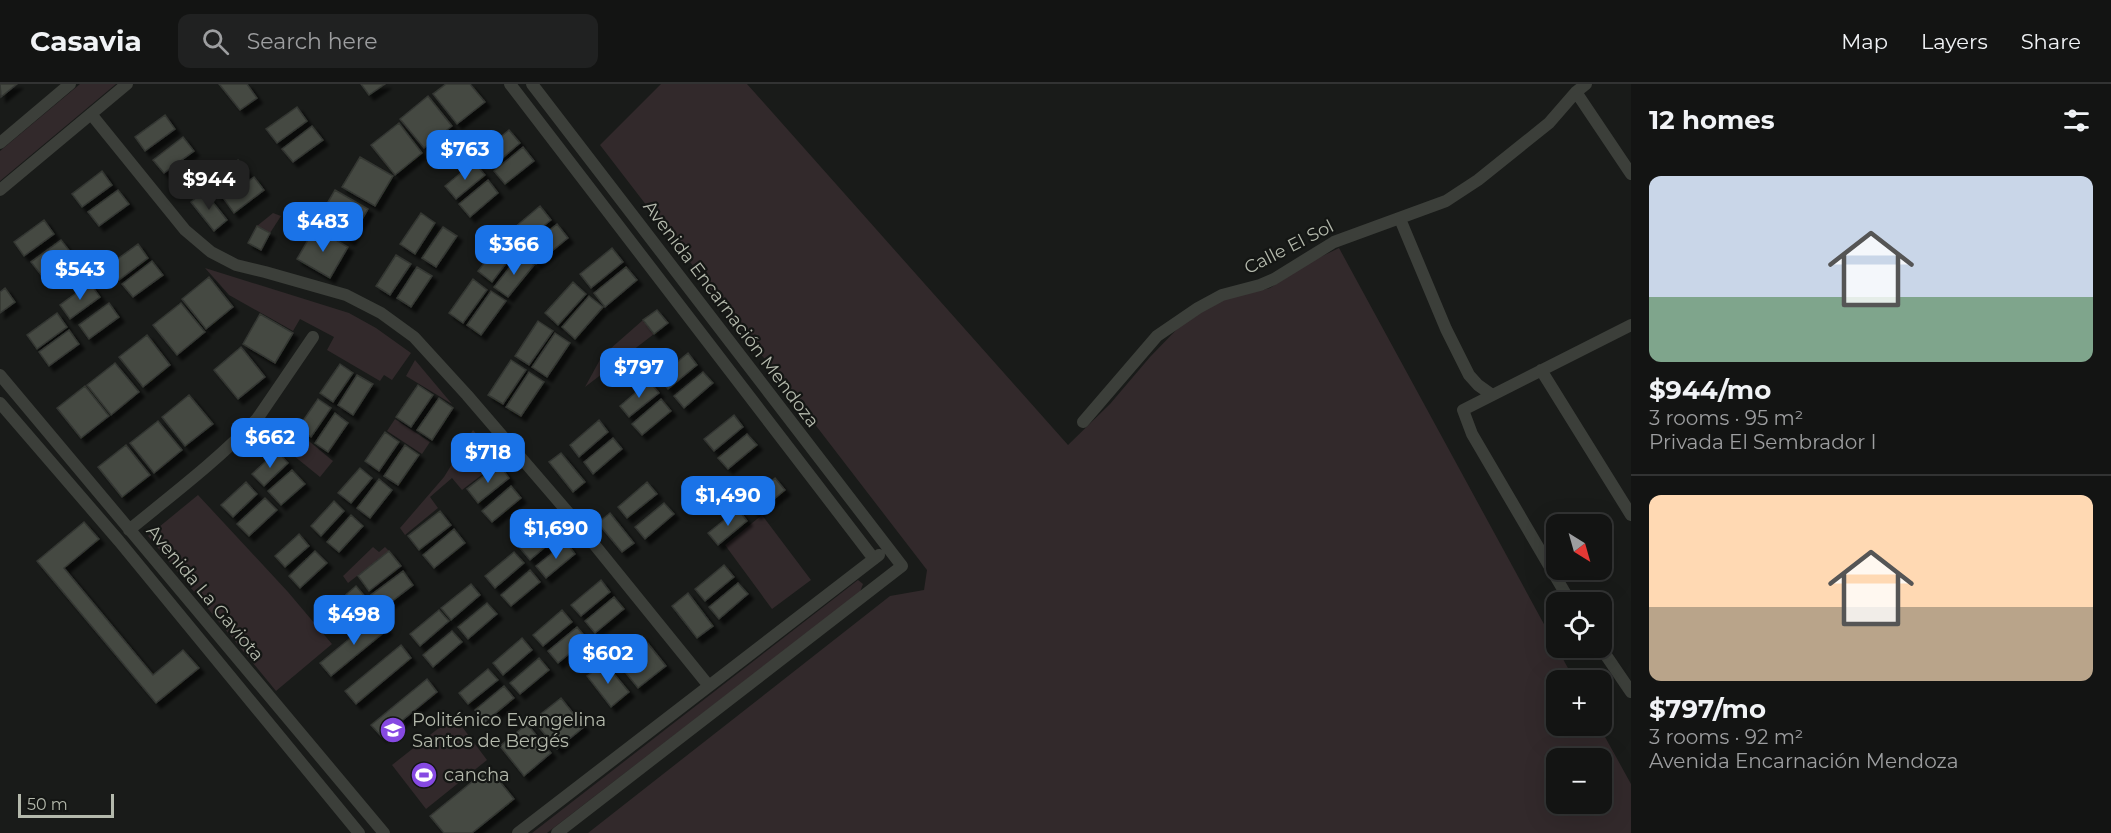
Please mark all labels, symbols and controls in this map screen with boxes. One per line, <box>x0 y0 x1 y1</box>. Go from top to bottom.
search box <box>178 14 598 68</box>
text: Casavia <box>30 24 142 58</box>
icon: search <box>199 25 232 58</box>
text: Search here <box>247 28 378 55</box>
text: Map <box>1841 29 1888 54</box>
text: Layers <box>1921 29 1988 54</box>
text: Share <box>2021 29 2081 54</box>
text: 12 homes <box>1649 104 1775 136</box>
icon: filters <box>2060 104 2093 137</box>
pin: $763 <box>429 130 501 181</box>
text: $763 <box>440 137 490 161</box>
pin: $944 <box>173 160 245 211</box>
text: $944 <box>183 167 235 191</box>
street label: Avenida Encarnación Mendoza <box>638 196 824 432</box>
pin: $483 <box>287 202 359 253</box>
text: $483 <box>297 209 349 233</box>
street label: Calle El Sol <box>1241 215 1337 279</box>
icon: home <box>1817 215 1925 323</box>
pin: $366 <box>478 225 550 276</box>
text: $366 <box>489 232 539 256</box>
pin: $543 <box>44 250 116 301</box>
text: $543 <box>55 257 105 281</box>
pin: $797 <box>603 348 675 399</box>
text: $797 <box>614 355 664 379</box>
text: $944/mo <box>1649 374 1771 406</box>
text: 3 rooms · 95 m² <box>1649 406 1803 430</box>
pin: $662 <box>234 418 306 469</box>
text: $662 <box>245 425 295 449</box>
text: Privada El Sembrador I <box>1649 430 1877 454</box>
pin: $718 <box>452 433 524 484</box>
text: $718 <box>465 440 511 464</box>
pin: $1,490 <box>679 476 777 527</box>
text: $1,490 <box>695 483 761 507</box>
pin: $1,690 <box>507 509 605 560</box>
north arrow <box>1546 514 1612 580</box>
map controls <box>1546 514 1612 814</box>
text: $1,690 <box>524 516 588 540</box>
street label: Avenida La Gaviota <box>142 520 268 666</box>
icon: home <box>1817 534 1925 642</box>
button: locate <box>1546 592 1612 658</box>
pin: $498 <box>318 595 390 646</box>
text: $498 <box>328 602 380 626</box>
pin: $602 <box>572 634 644 685</box>
text: $602 <box>583 641 633 665</box>
button: + <box>1546 670 1612 736</box>
text: $797/mo <box>1649 693 1766 725</box>
place label: Politénico Evangelina Santos de Bergés <box>412 709 606 752</box>
school or university icon: Politénico Evangelina Santos de Bergés <box>378 715 408 745</box>
text: 3 rooms · 92 m² <box>1649 725 1803 749</box>
button: − <box>1546 748 1612 814</box>
text: Avenida Encarnación Mendoza <box>1649 749 1959 773</box>
sports icon: cancha <box>409 760 439 790</box>
place label: cancha <box>444 764 510 786</box>
scale bar <box>18 791 114 818</box>
text: 50 m <box>27 795 68 814</box>

